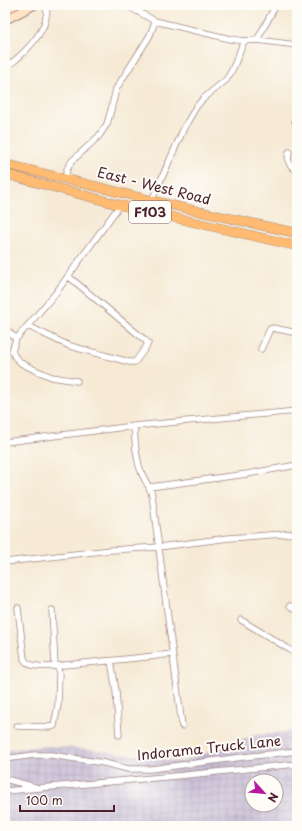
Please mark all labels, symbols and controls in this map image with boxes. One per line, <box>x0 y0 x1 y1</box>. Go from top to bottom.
street label: East - West Road <box>95 161 213 210</box>
road number: F103 <box>129 201 171 223</box>
street label: Indorama Truck Lane <box>136 729 282 766</box>
north arrow <box>244 773 284 813</box>
scale bar <box>20 787 114 813</box>
text: N <box>264 790 283 806</box>
text: 100 m <box>26 791 63 809</box>

